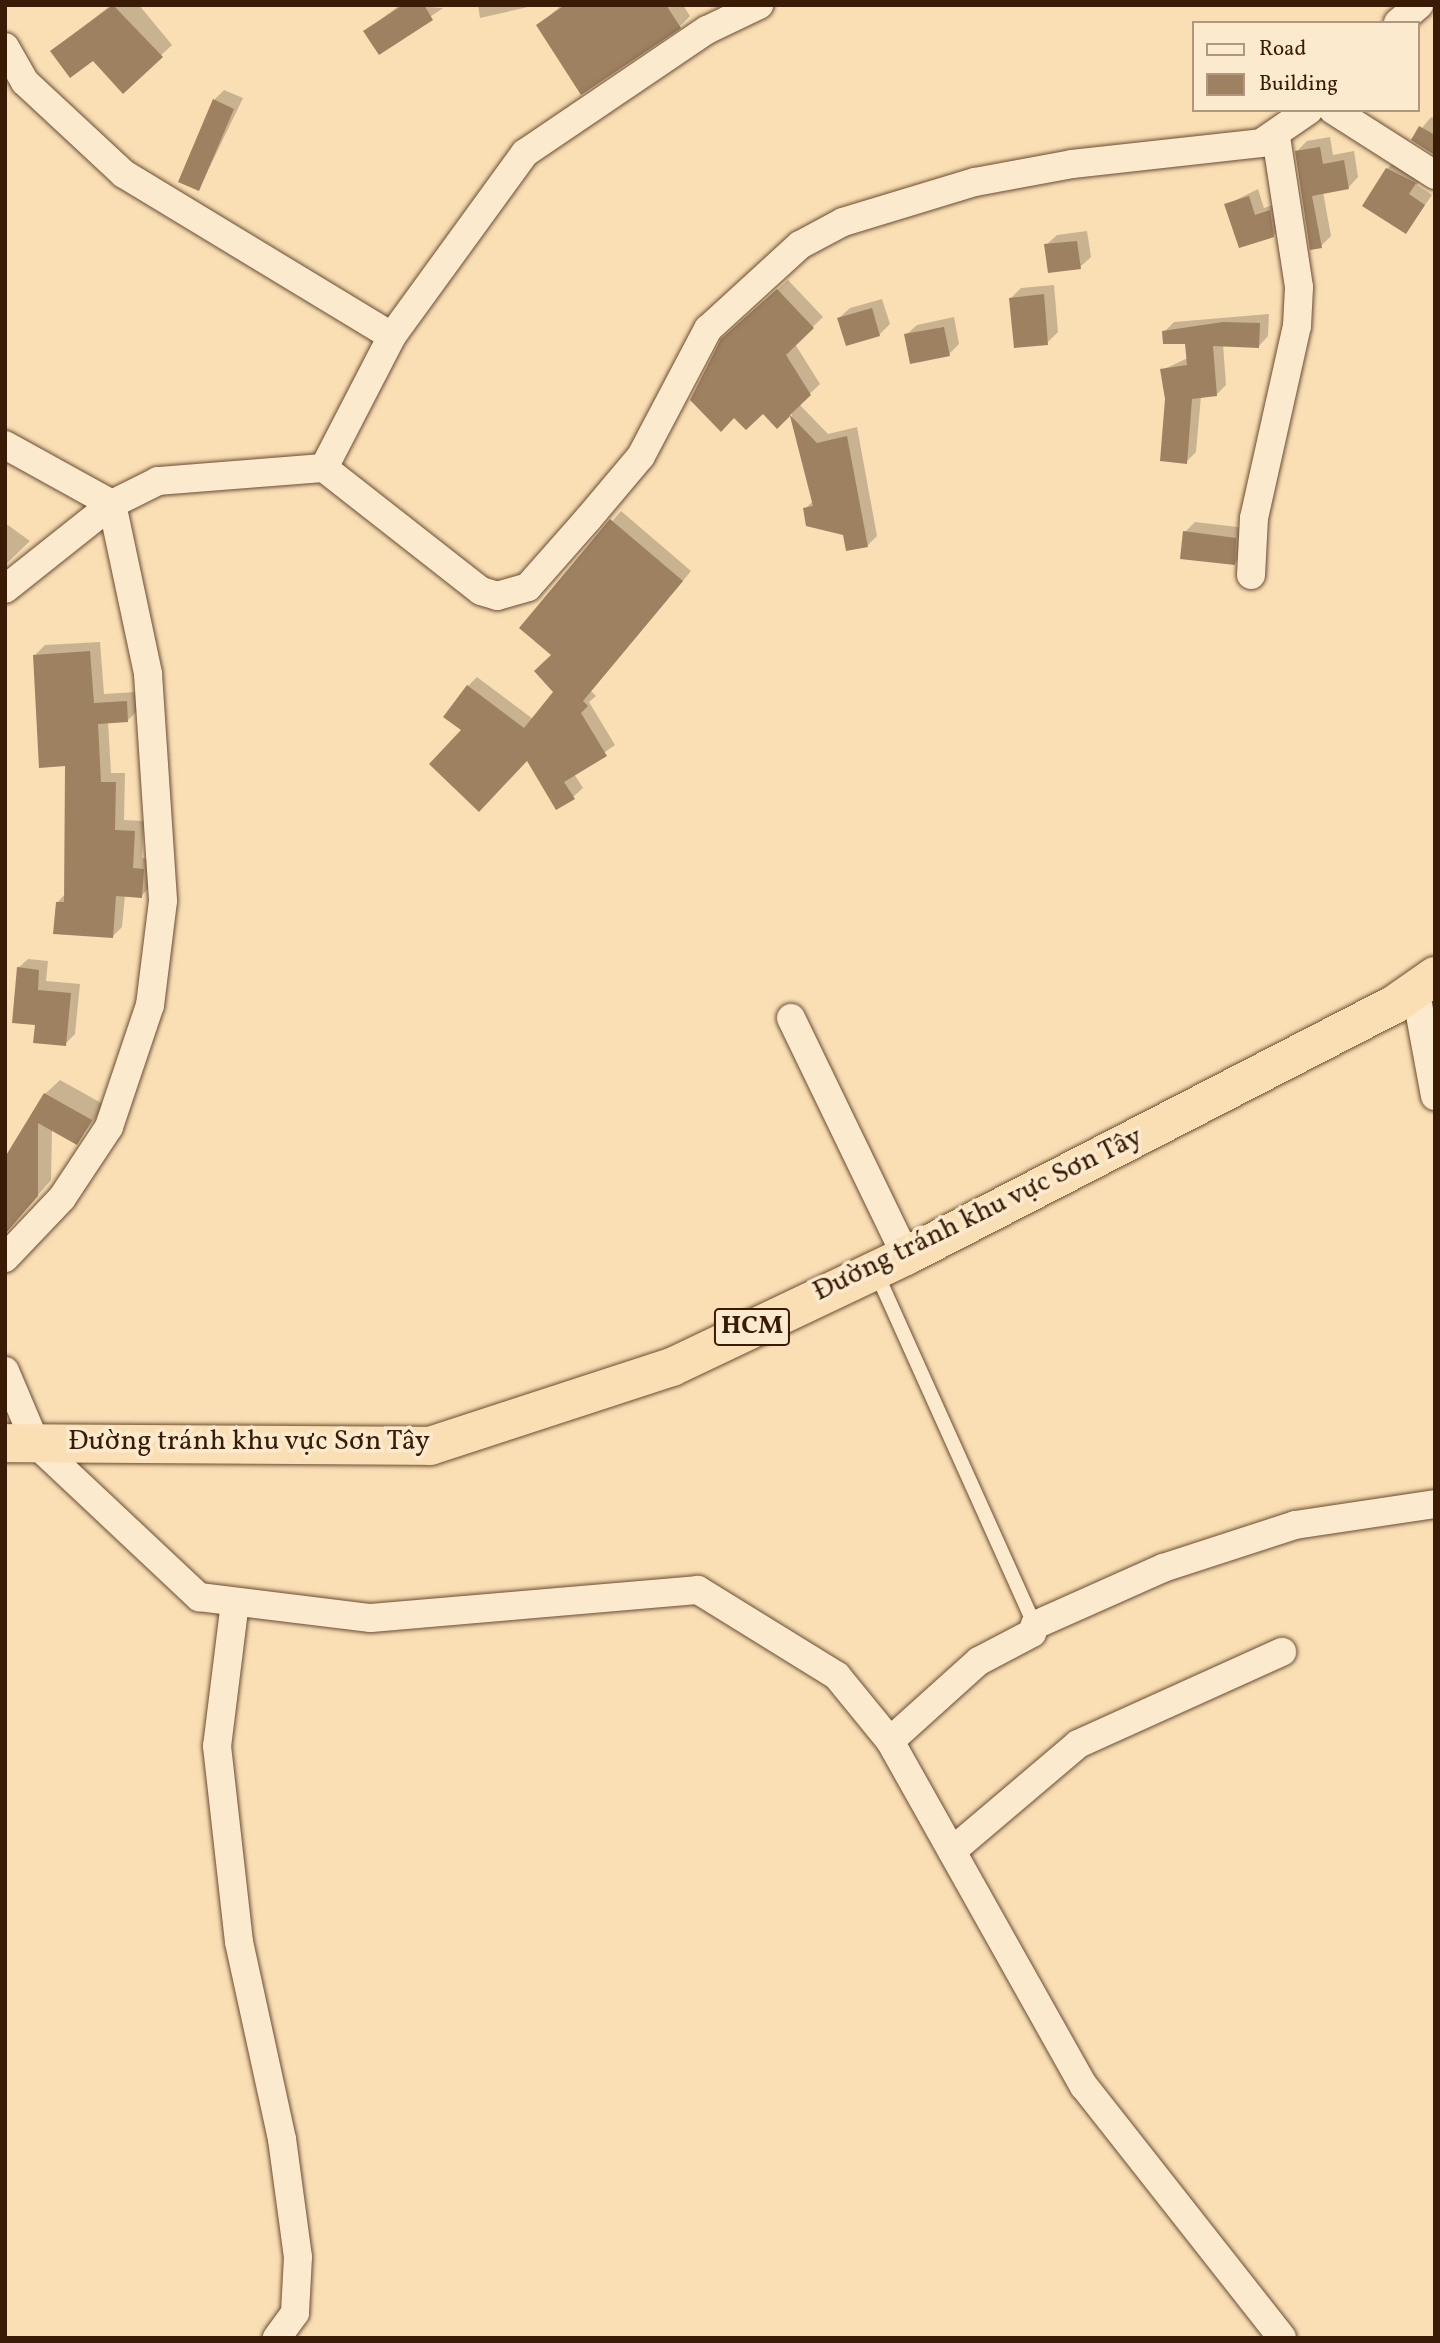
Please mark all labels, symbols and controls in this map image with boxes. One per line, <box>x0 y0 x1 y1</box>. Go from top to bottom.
legend <box>1192 21 1419 112</box>
text: Road <box>1259 35 1306 64</box>
text: Building <box>1259 70 1338 99</box>
street label: Đường tránh khu vực Sơn Tây <box>807 1120 1149 1310</box>
road number: HCM <box>714 1304 790 1350</box>
street label: Đường tránh khu vực Sơn Tây <box>67 1425 431 1459</box>

